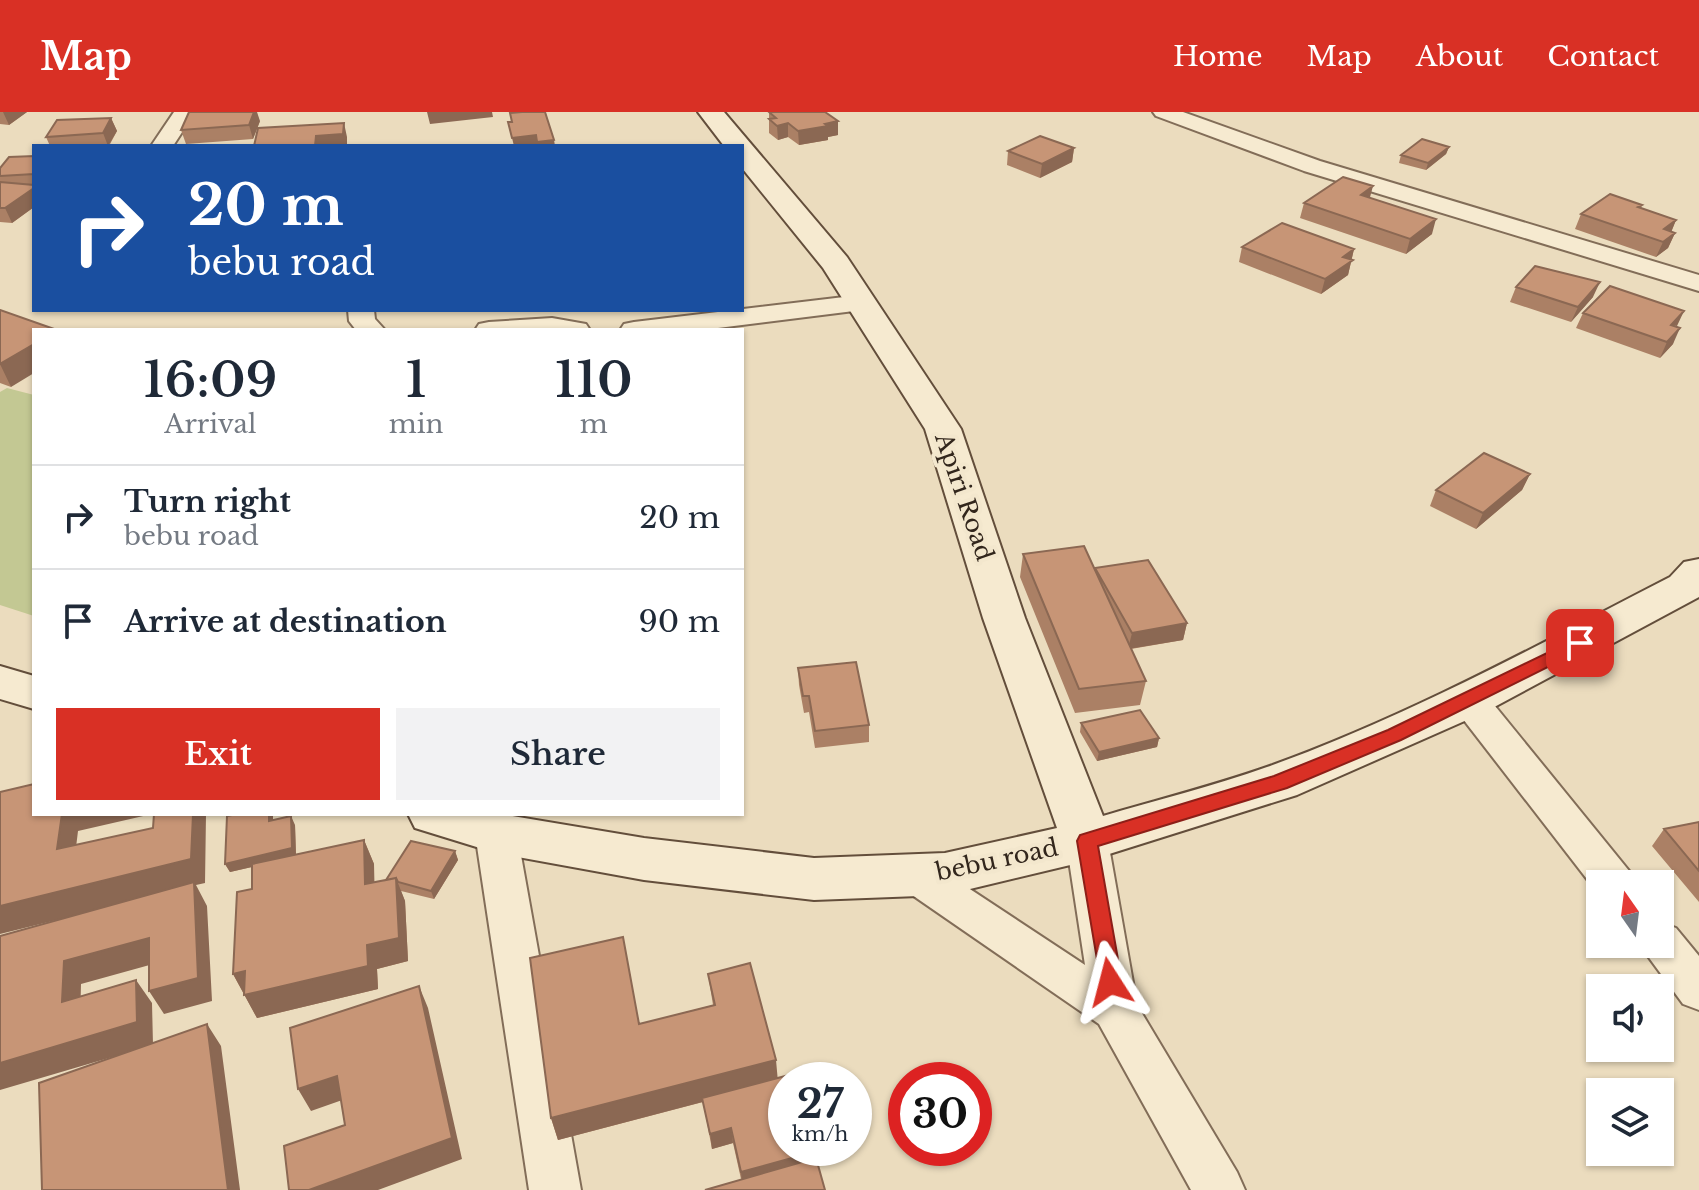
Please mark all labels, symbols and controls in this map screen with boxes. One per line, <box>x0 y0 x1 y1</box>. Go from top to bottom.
text: Map <box>40 33 132 80</box>
text: Home <box>1173 39 1263 74</box>
text: Map <box>1307 39 1372 74</box>
text: About <box>1416 39 1503 74</box>
text: Contact <box>1547 39 1659 74</box>
text: 20 m <box>188 171 344 240</box>
icon: right <box>56 176 160 280</box>
text: bebu road <box>188 240 375 285</box>
text: 16:09 <box>143 350 277 410</box>
text: 1 <box>406 350 427 410</box>
text: 110 <box>555 350 633 410</box>
text: Arrival <box>164 408 256 440</box>
text: min <box>389 408 443 440</box>
text: m <box>580 408 608 440</box>
street label: Apiri Road <box>929 428 1000 565</box>
text: Turn right <box>124 483 291 520</box>
icon: right <box>56 495 100 539</box>
text: 20 m <box>639 499 720 536</box>
text: bebu road <box>124 520 259 552</box>
icon: arrive <box>56 599 100 643</box>
text: Arrive at destination <box>124 603 447 640</box>
text: 90 m <box>638 603 720 640</box>
pin <box>1546 609 1614 677</box>
icon: arrive <box>1558 621 1602 665</box>
button: Exit <box>56 708 380 800</box>
button: Share <box>396 708 720 800</box>
street label: bebu road <box>932 832 1061 887</box>
north arrow <box>1586 870 1674 958</box>
map controls <box>1586 870 1674 1166</box>
position arrow <box>1068 940 1152 1024</box>
button: sound <box>1586 974 1674 1062</box>
speed limit sign: 30 <box>888 1062 992 1166</box>
button: layers <box>1586 1078 1674 1166</box>
text: 27 <box>797 1079 843 1129</box>
text: km/h <box>792 1122 848 1146</box>

